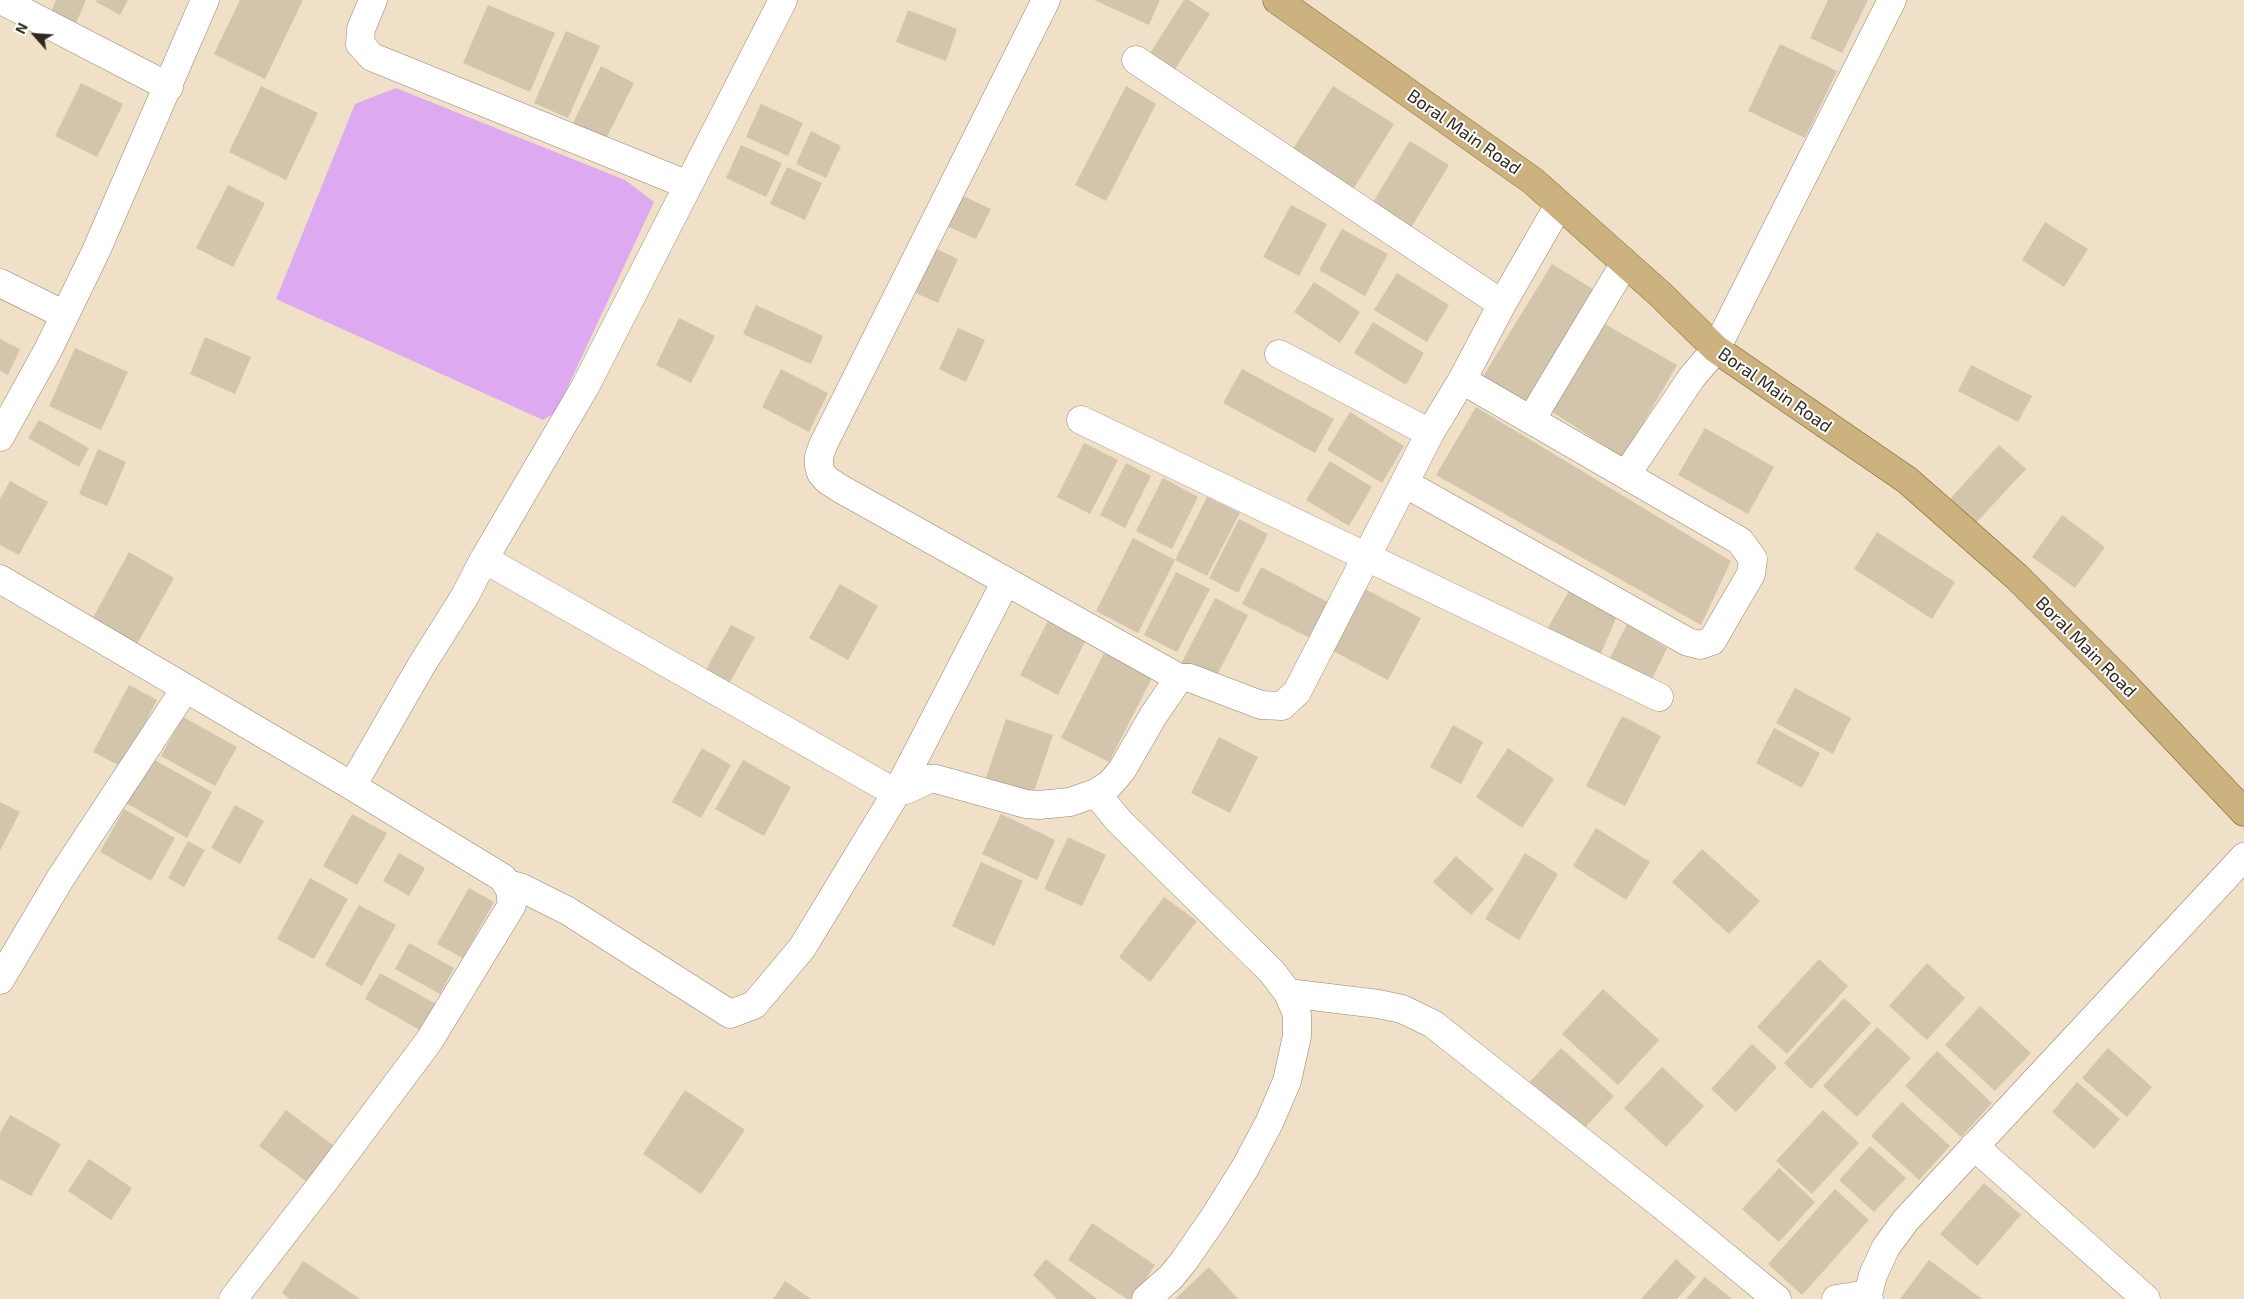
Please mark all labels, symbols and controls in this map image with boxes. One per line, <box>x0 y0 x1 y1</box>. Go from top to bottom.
north arrow <box>10 10 60 60</box>
text: N <box>11 20 31 36</box>
street label: Boral Main Road <box>1403 85 1525 179</box>
street label: Boral Main Road <box>1714 343 1836 437</box>
street label: Boral Main Road <box>2031 592 2141 702</box>

